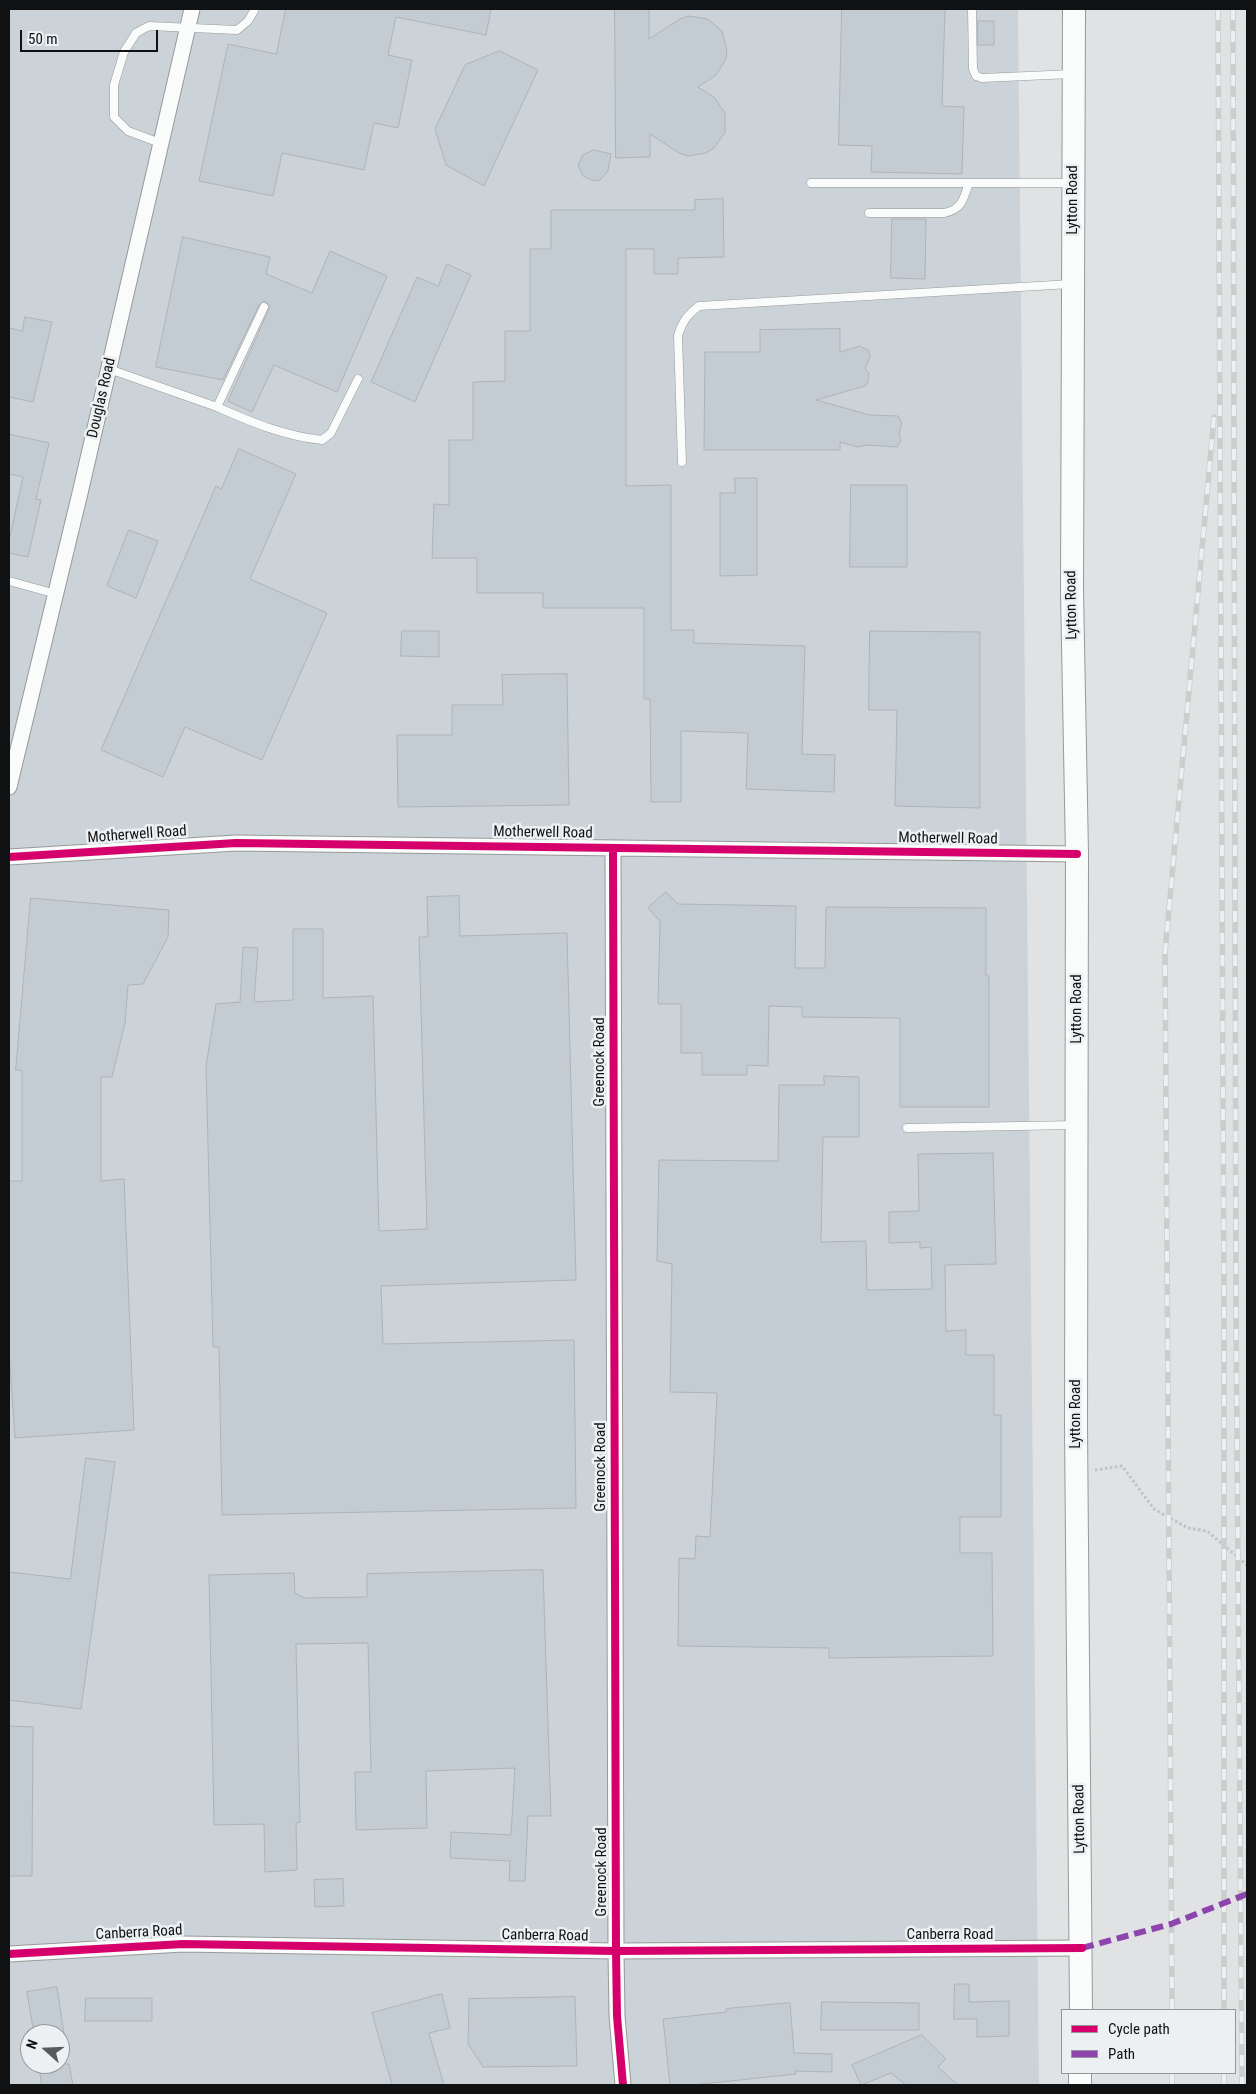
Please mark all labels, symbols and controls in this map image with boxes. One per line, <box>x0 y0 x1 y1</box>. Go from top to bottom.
scale bar <box>22 20 160 52</box>
text: 50 m <box>28 30 58 48</box>
street label: Lytton Road <box>1064 165 1082 235</box>
street label: Douglas Road <box>84 356 120 440</box>
street label: Lytton Road <box>1062 570 1082 640</box>
street label: Motherwell Road <box>87 823 187 847</box>
street label: Motherwell Road <box>493 823 593 843</box>
street label: Motherwell Road <box>898 829 998 849</box>
street label: Lytton Road <box>1068 974 1086 1044</box>
street label: Greenock Road <box>591 1017 609 1107</box>
street label: Lytton Road <box>1067 1379 1085 1449</box>
street label: Greenock Road <box>592 1422 610 1512</box>
street label: Lytton Road <box>1070 1784 1090 1854</box>
street label: Greenock Road <box>593 1827 611 1917</box>
street label: Canberra Road <box>95 1922 183 1944</box>
street label: Canberra Road <box>501 1926 589 1946</box>
street label: Canberra Road <box>907 1926 993 1944</box>
legend <box>1061 2009 1236 2074</box>
text: Cycle path <box>1108 2020 1170 2038</box>
north arrow <box>20 2024 70 2074</box>
text: N <box>23 2037 41 2051</box>
text: Path <box>1108 2045 1135 2063</box>

